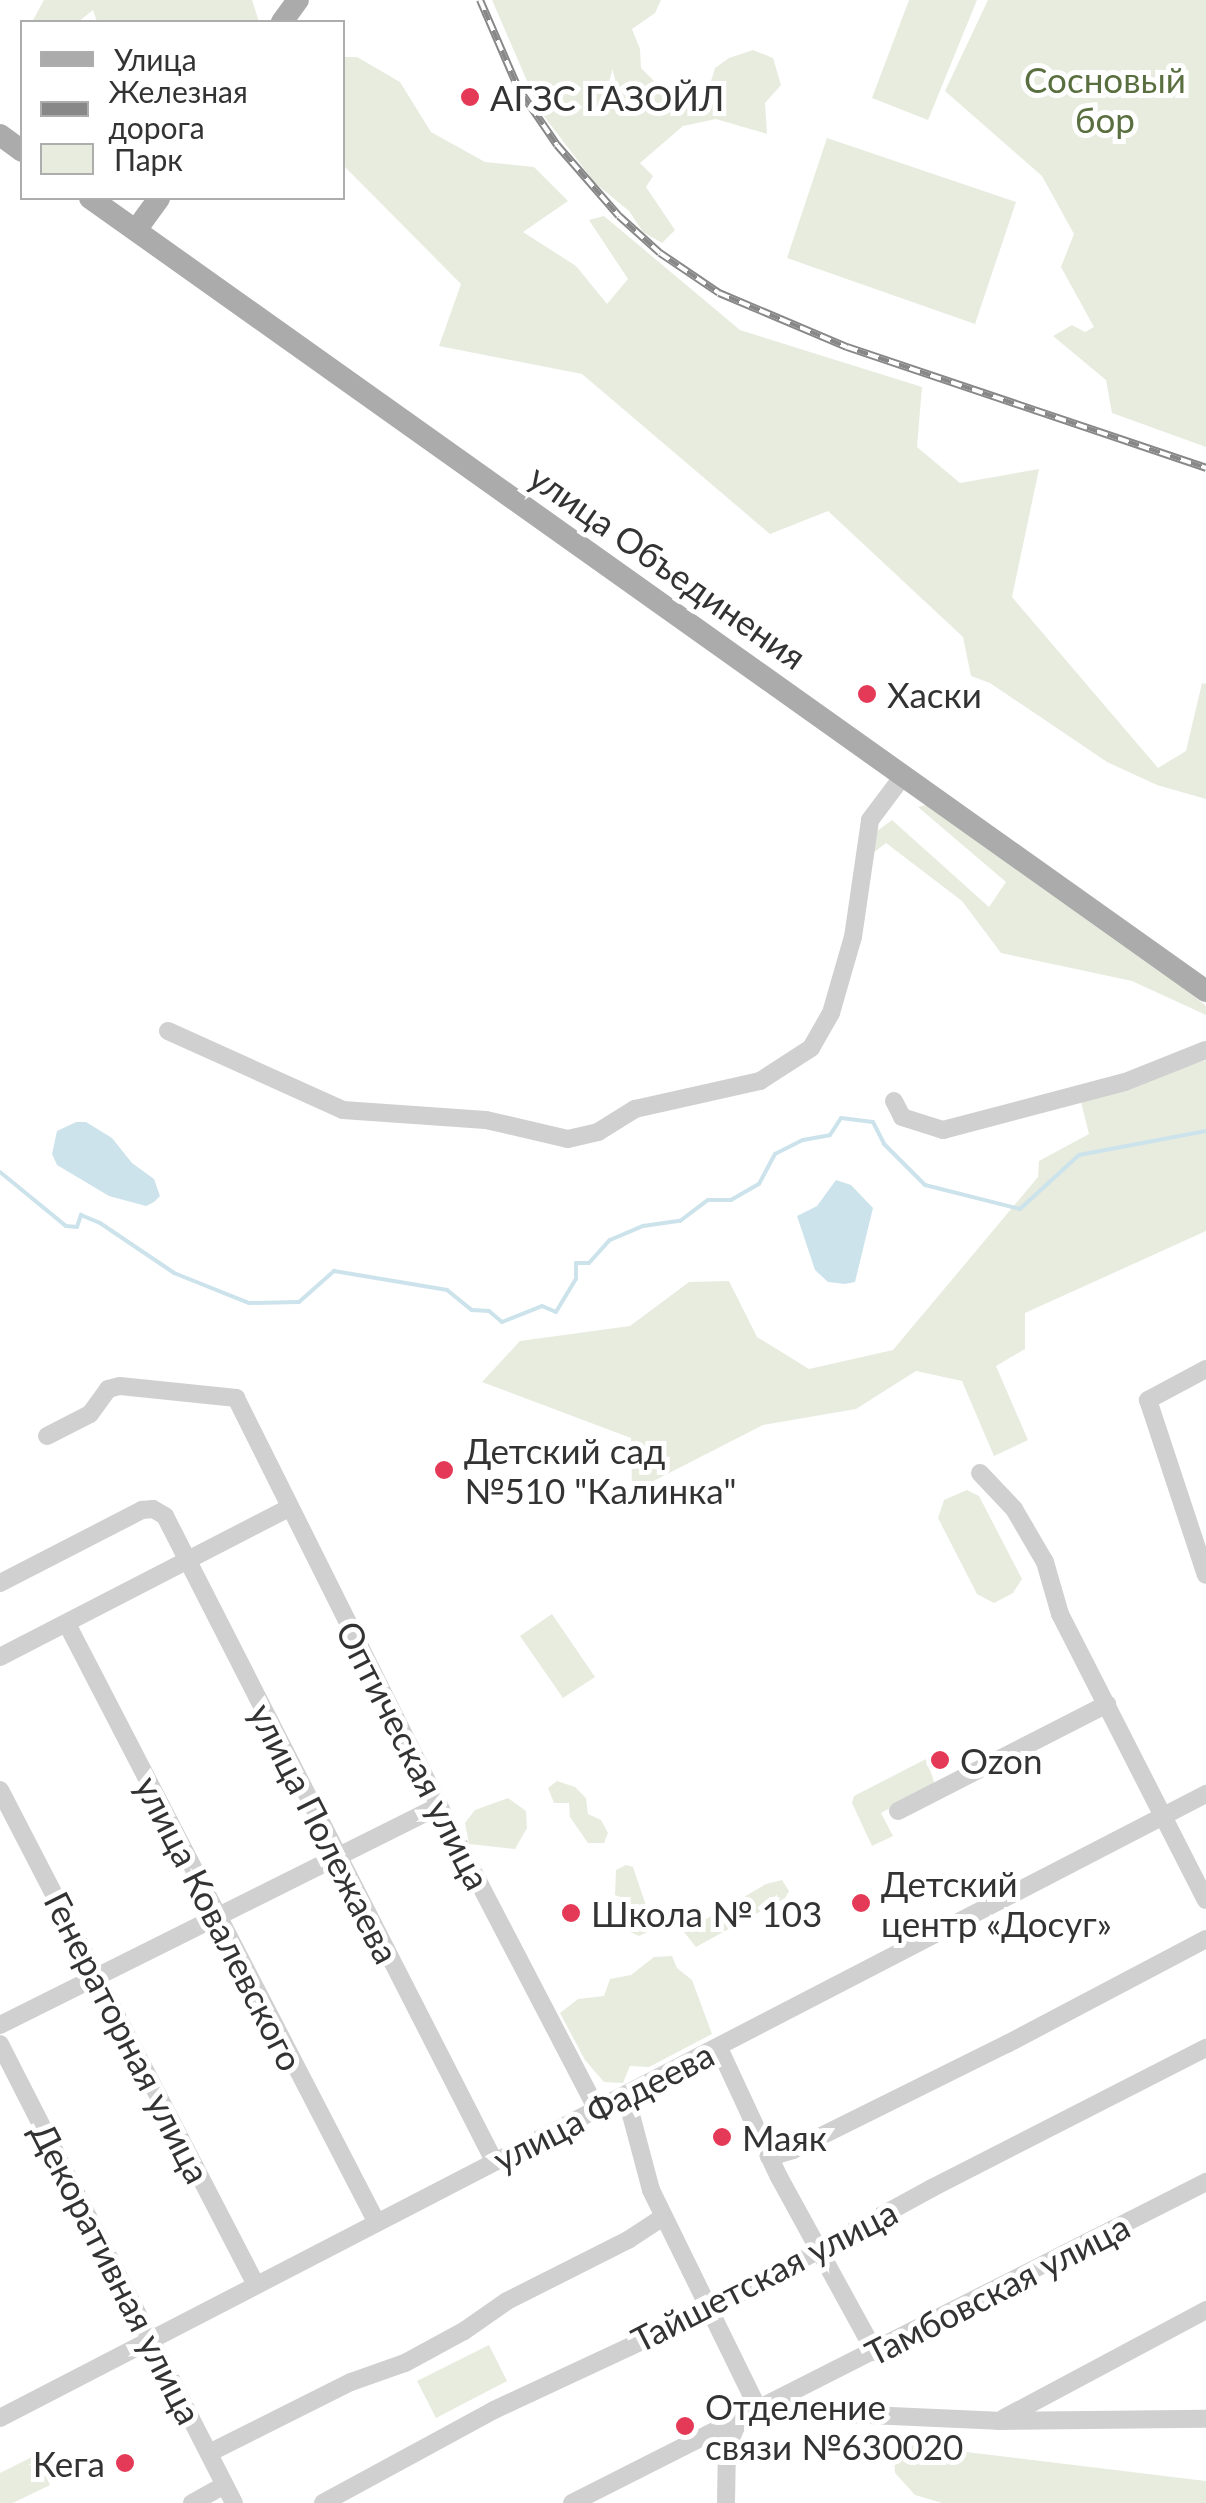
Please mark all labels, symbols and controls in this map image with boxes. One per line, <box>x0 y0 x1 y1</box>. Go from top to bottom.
legend <box>20 20 345 200</box>
text: Улица <box>114 41 197 77</box>
park label: Сосновый бор <box>1024 58 1186 140</box>
text: Железная дорога <box>109 73 248 145</box>
place label: АГЗС ГАЗОЙЛ <box>490 76 724 118</box>
marker: АГЗС ГАЗОЙЛ <box>459 86 481 108</box>
text: Парк <box>114 141 183 177</box>
street label: улица Объединения <box>522 455 814 677</box>
place label: Хаски <box>887 673 982 715</box>
marker: Хаски <box>856 683 878 705</box>
place label: Детский сад №510 "Калинка" <box>464 1429 736 1511</box>
marker: Детский сад №510 "Калинка" <box>433 1459 455 1481</box>
street label: Оптическая улица <box>328 1614 500 1896</box>
street label: улица Полежаева <box>241 1696 409 1970</box>
place label: Ozon <box>960 1739 1042 1781</box>
marker: Ozon <box>929 1749 951 1771</box>
street label: улица Ковалевского <box>128 1769 312 2077</box>
place label: Детский центр «Досуг» <box>881 1862 1112 1944</box>
street label: Генераторная улица <box>36 1884 220 2190</box>
place label: Школа № 103 <box>591 1892 822 1934</box>
marker: Детский центр «Досуг» <box>850 1892 872 1914</box>
marker: Школа № 103 <box>560 1902 582 1924</box>
street label: улица Фадеева <box>486 2032 720 2180</box>
street label: Декоративная улица <box>23 2115 211 2431</box>
place label: Маяк <box>742 2116 827 2158</box>
marker: Маяк <box>711 2126 733 2148</box>
street label: Тайшетская улица <box>624 2190 904 2360</box>
street label: Тамбовская улица <box>858 2204 1136 2374</box>
place label: Отделение связи №630020 <box>705 2385 963 2467</box>
marker: Отделение связи №630020 <box>674 2415 696 2437</box>
place label: Кега <box>33 2442 105 2484</box>
marker: Кега <box>114 2452 136 2474</box>

